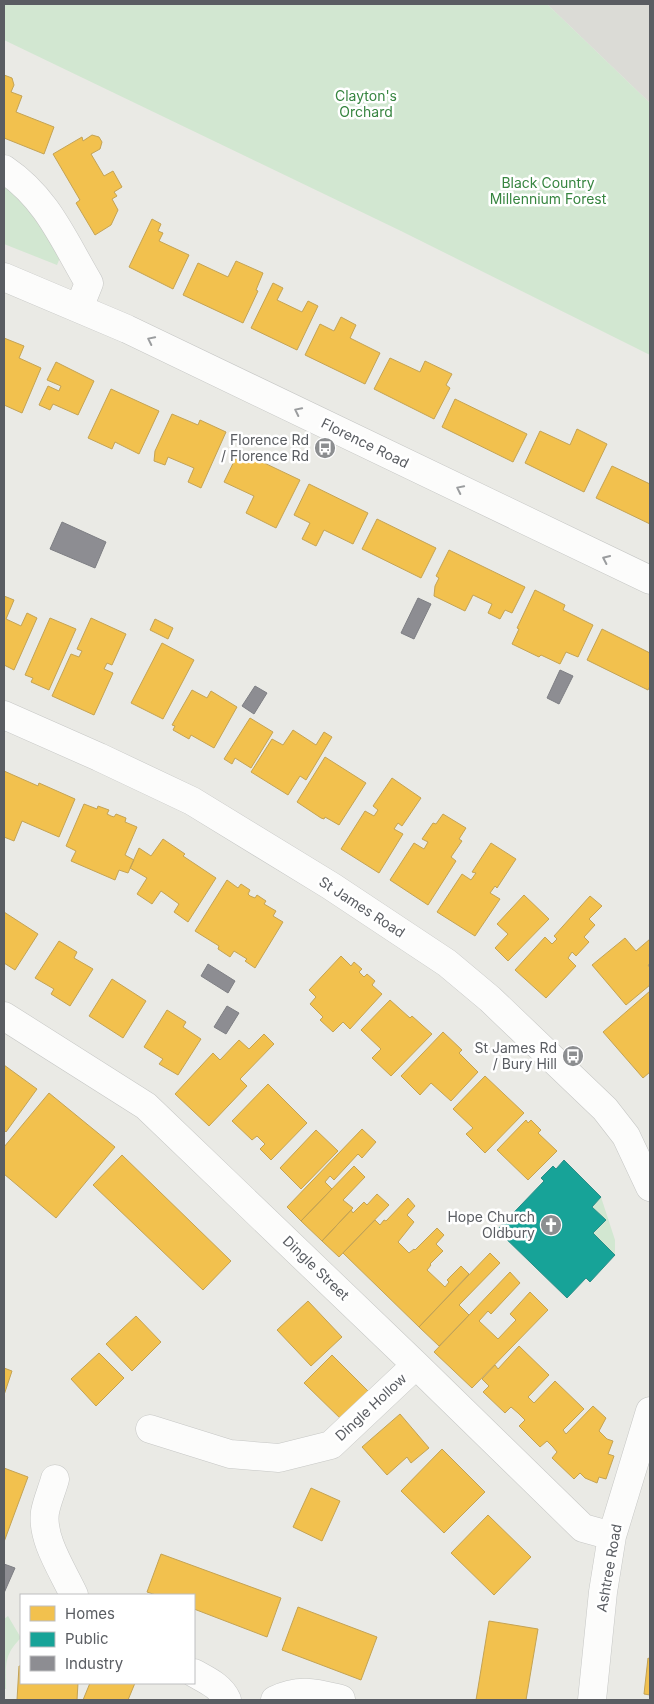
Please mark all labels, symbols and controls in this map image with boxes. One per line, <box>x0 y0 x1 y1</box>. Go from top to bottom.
park label: Clayton's Orchard <box>335 87 397 120</box>
park label: Black Country Millennium Forest <box>490 174 607 207</box>
one-way arrow <box>147 336 156 347</box>
one-way arrow <box>294 406 303 417</box>
street label: Florence Road <box>319 414 412 471</box>
place label: Florence Rd / Florence Rd <box>221 431 309 464</box>
bus stop icon: Florence Rd / Florence Rd <box>313 436 337 460</box>
one-way arrow <box>456 484 465 495</box>
one-way arrow <box>602 555 611 565</box>
street label: St James Road <box>316 873 408 941</box>
place label: St James Rd / Bury Hill <box>475 1039 557 1072</box>
bus stop icon: St James Rd / Bury Hill <box>561 1044 585 1068</box>
place label: Hope Church Oldbury <box>447 1208 535 1241</box>
church icon: Hope Church Oldbury <box>539 1213 563 1237</box>
street label: Dingle Street <box>280 1232 353 1304</box>
street label: Dingle Hollow <box>332 1369 410 1444</box>
street label: Ashtree Road <box>592 1523 625 1613</box>
legend <box>20 1594 195 1684</box>
text: Homes <box>65 1604 115 1623</box>
text: Public <box>65 1629 108 1648</box>
text: Industry <box>65 1654 124 1673</box>

